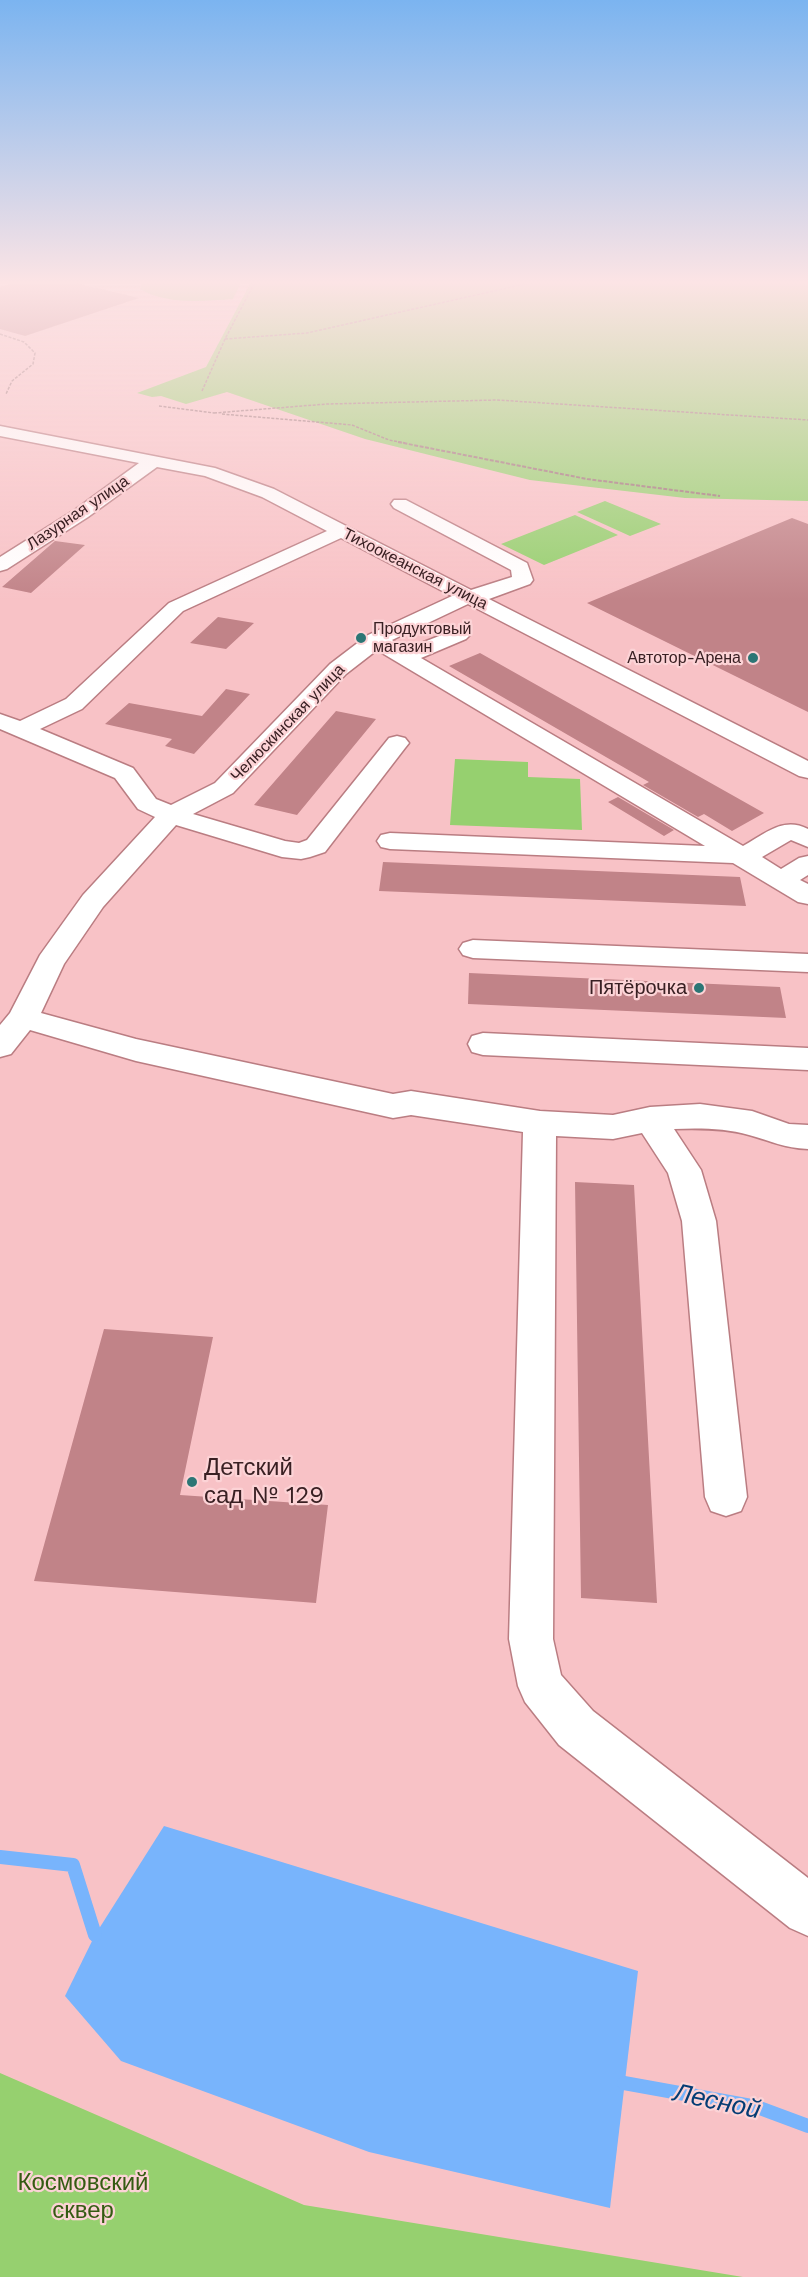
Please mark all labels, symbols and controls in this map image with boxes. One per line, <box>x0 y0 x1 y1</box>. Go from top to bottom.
street label: Лазурная улица <box>23 472 133 554</box>
street label: Тихоокеанская улица <box>339 524 491 614</box>
place label: Продуктовый магазин <box>373 619 471 657</box>
marker: Продуктовый магазин <box>354 631 368 645</box>
place label: Автотор-Арена <box>627 648 741 668</box>
marker: Автотор-Арена <box>746 651 760 665</box>
street label: Челюскинская улица <box>227 660 349 786</box>
place label: Пятёрочка <box>589 976 687 1000</box>
marker: Пятёрочка <box>692 981 706 995</box>
place label: Детский сад № 129 <box>204 1454 324 1510</box>
marker: Детский сад № 129 <box>185 1475 199 1489</box>
water label: Лесной <box>671 2078 763 2126</box>
park label: Космовский сквер <box>18 2169 148 2225</box>

